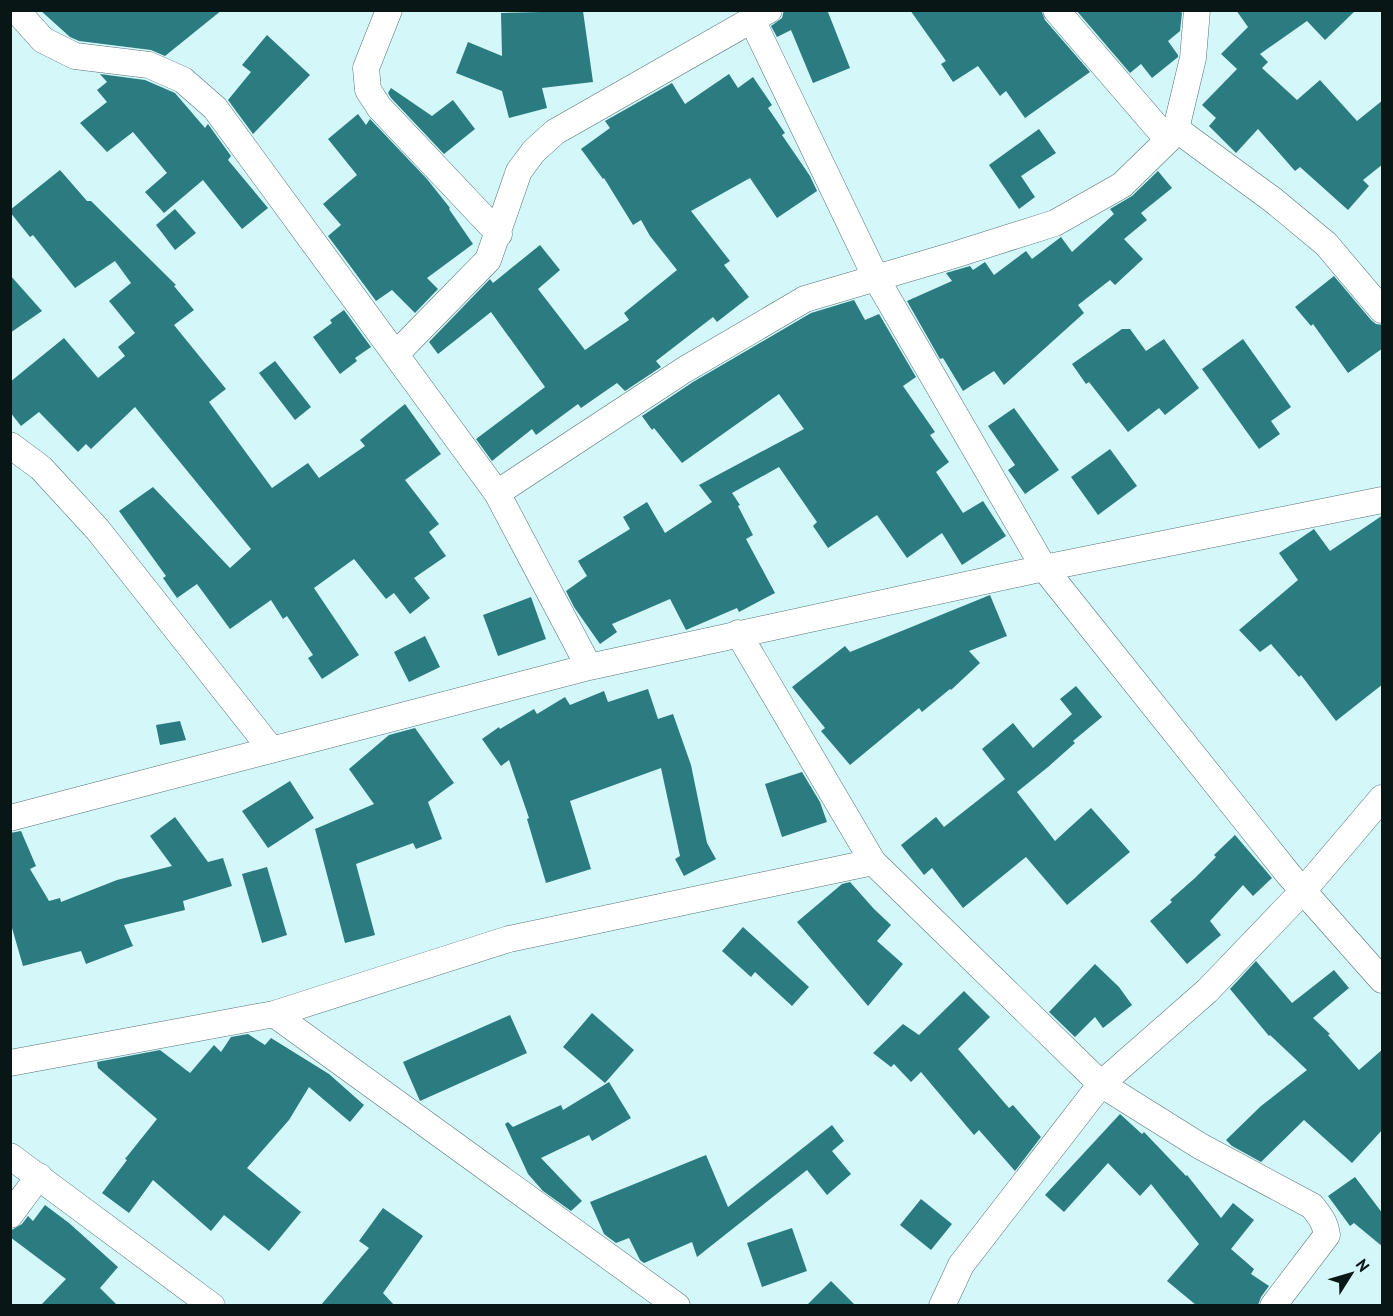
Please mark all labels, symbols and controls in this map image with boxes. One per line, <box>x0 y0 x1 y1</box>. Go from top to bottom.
north arrow <box>1321 1244 1381 1304</box>
text: N <box>1352 1255 1374 1275</box>

